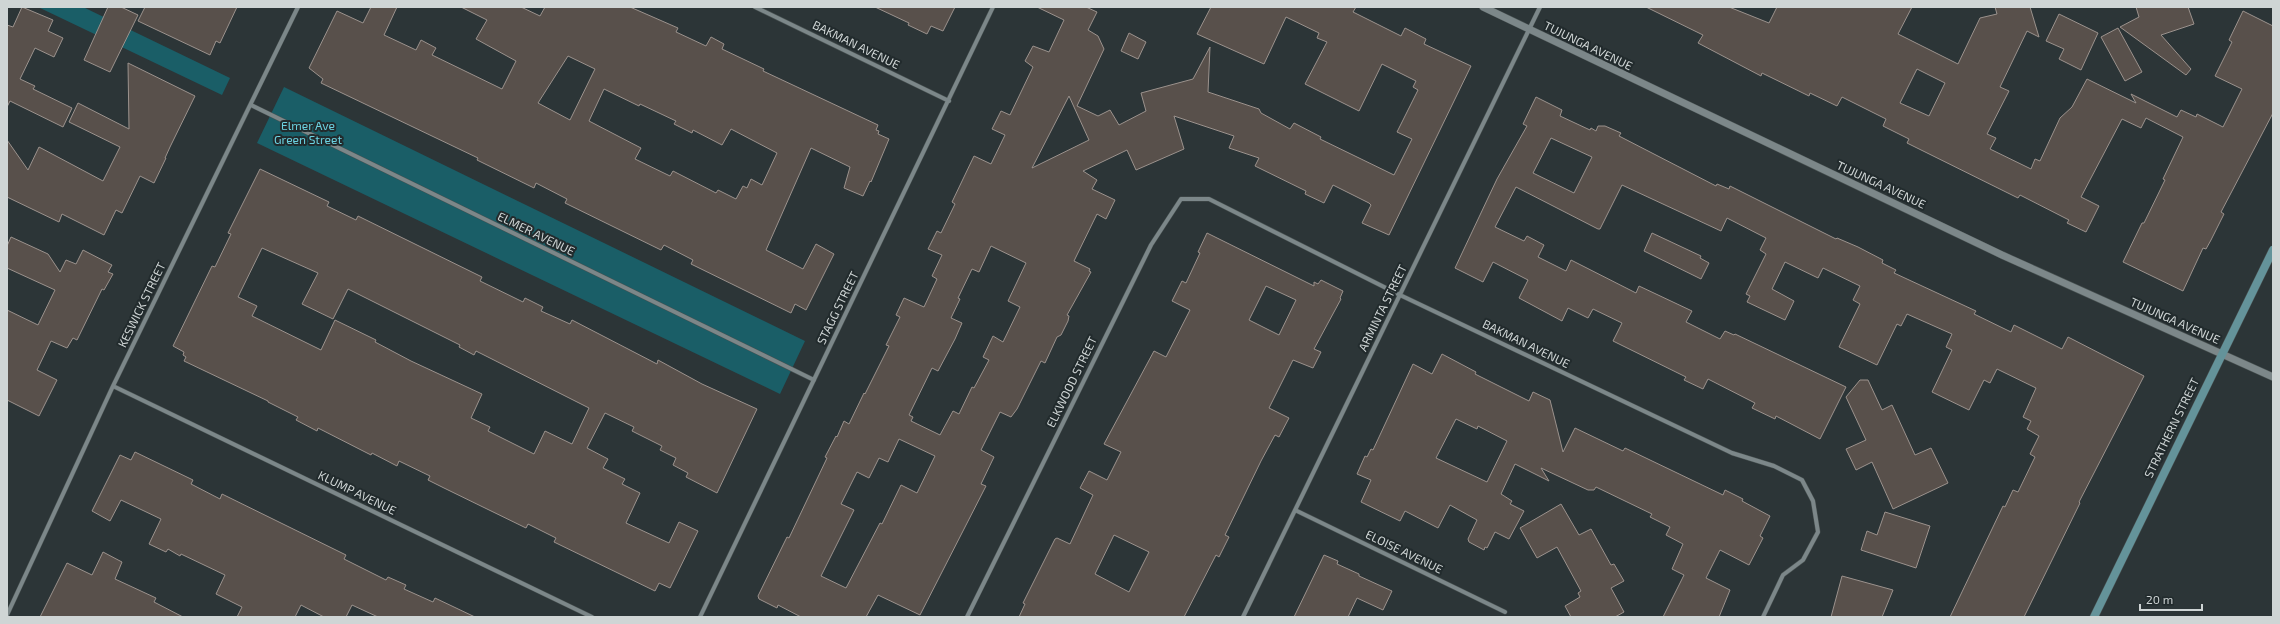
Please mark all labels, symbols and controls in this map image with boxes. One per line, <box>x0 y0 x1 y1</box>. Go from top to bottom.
street label: BAKMAN AVENUE <box>811 17 902 71</box>
street label: TUJUNGA AVENUE <box>1542 18 1635 73</box>
park label: Elmer Ave Green Street <box>274 118 342 146</box>
street label: TUJUNGA AVENUE <box>1835 157 1928 211</box>
street label: ELMER AVENUE <box>496 208 578 258</box>
street label: KESWICK STREET <box>114 260 168 349</box>
street label: ARMINTA STREET <box>1355 262 1409 353</box>
street label: STAGG STREET <box>813 269 861 346</box>
street label: TUJUNGA AVENUE <box>2128 294 2223 346</box>
street label: BAKMAN AVENUE <box>1481 316 1572 370</box>
street label: ELKWOOD STREET <box>1043 334 1099 429</box>
street label: STRATHERN STREET <box>2141 375 2201 480</box>
street label: KLUMP AVENUE <box>316 467 399 517</box>
street label: ELOISE AVENUE <box>1364 526 1445 576</box>
scale bar <box>2140 586 2202 612</box>
text: 20 m <box>2146 592 2173 606</box>

